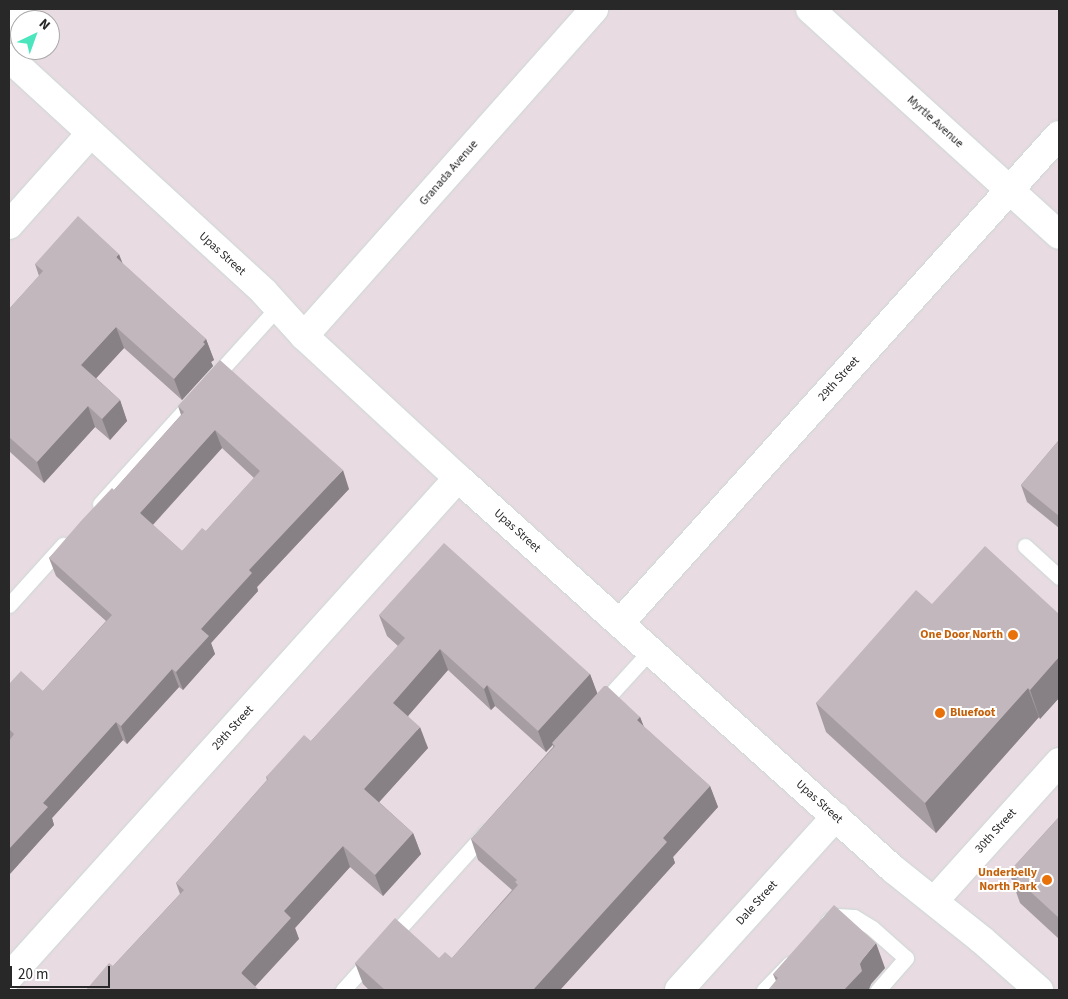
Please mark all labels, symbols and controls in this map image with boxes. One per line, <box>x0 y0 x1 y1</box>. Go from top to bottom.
north arrow <box>10 10 60 60</box>
text: N <box>34 14 55 35</box>
street label: Myrtle Avenue <box>904 93 966 151</box>
street label: Granada Avenue <box>417 137 481 209</box>
street label: Upas Street <box>196 229 248 279</box>
street label: 29th Street <box>815 354 863 404</box>
street label: Upas Street <box>491 506 543 556</box>
place label: One Door North <box>920 628 1003 642</box>
marker: One Door North <box>1007 629 1019 641</box>
street label: 29th Street <box>209 703 257 753</box>
place label: Bluefoot <box>950 706 995 720</box>
marker: Bluefoot <box>934 707 946 719</box>
street label: Upas Street <box>793 777 845 827</box>
street label: 30th Street <box>972 806 1020 856</box>
place label: Underbelly North Park <box>978 866 1037 894</box>
marker: Underbelly North Park <box>1041 874 1053 886</box>
street label: Dale Street <box>733 878 781 928</box>
scale bar <box>12 956 112 988</box>
text: 20 m <box>18 964 48 985</box>

